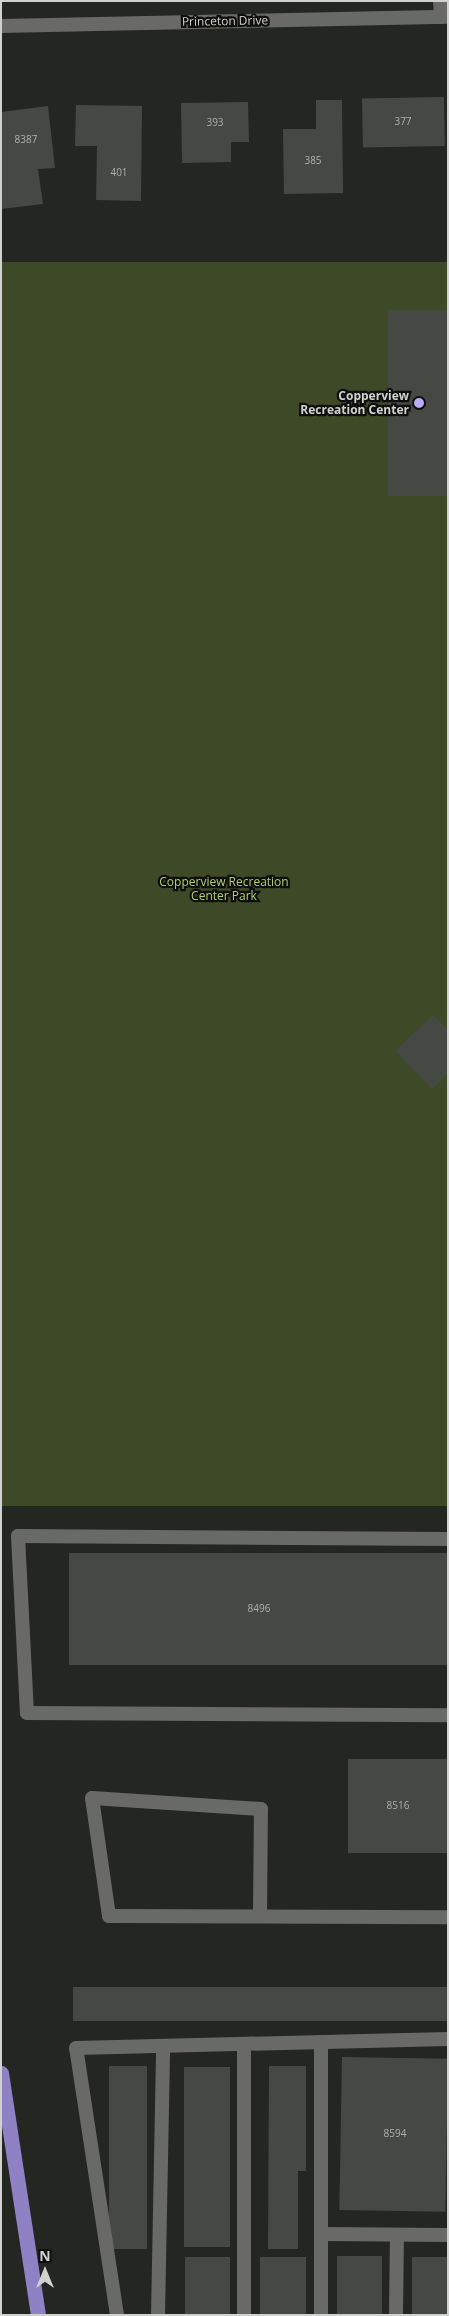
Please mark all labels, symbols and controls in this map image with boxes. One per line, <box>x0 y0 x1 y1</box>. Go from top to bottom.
street label: Princeton Drive <box>182 13 268 29</box>
house number: 377 <box>394 116 412 128</box>
house number: 393 <box>206 117 224 129</box>
house number: 8387 <box>15 134 37 146</box>
house number: 385 <box>304 155 322 167</box>
house number: 401 <box>110 167 128 179</box>
place label: Copperview Recreation Center <box>300 389 409 417</box>
marker: Copperview Recreation Center <box>413 397 425 409</box>
park label: Copperview Recreation Center Park <box>159 875 289 903</box>
house number: 8496 <box>248 1603 270 1615</box>
house number: 8516 <box>387 1800 409 1812</box>
house number: 8594 <box>384 2128 406 2140</box>
north arrow <box>20 2246 70 2296</box>
text: N <box>39 2246 51 2265</box>

